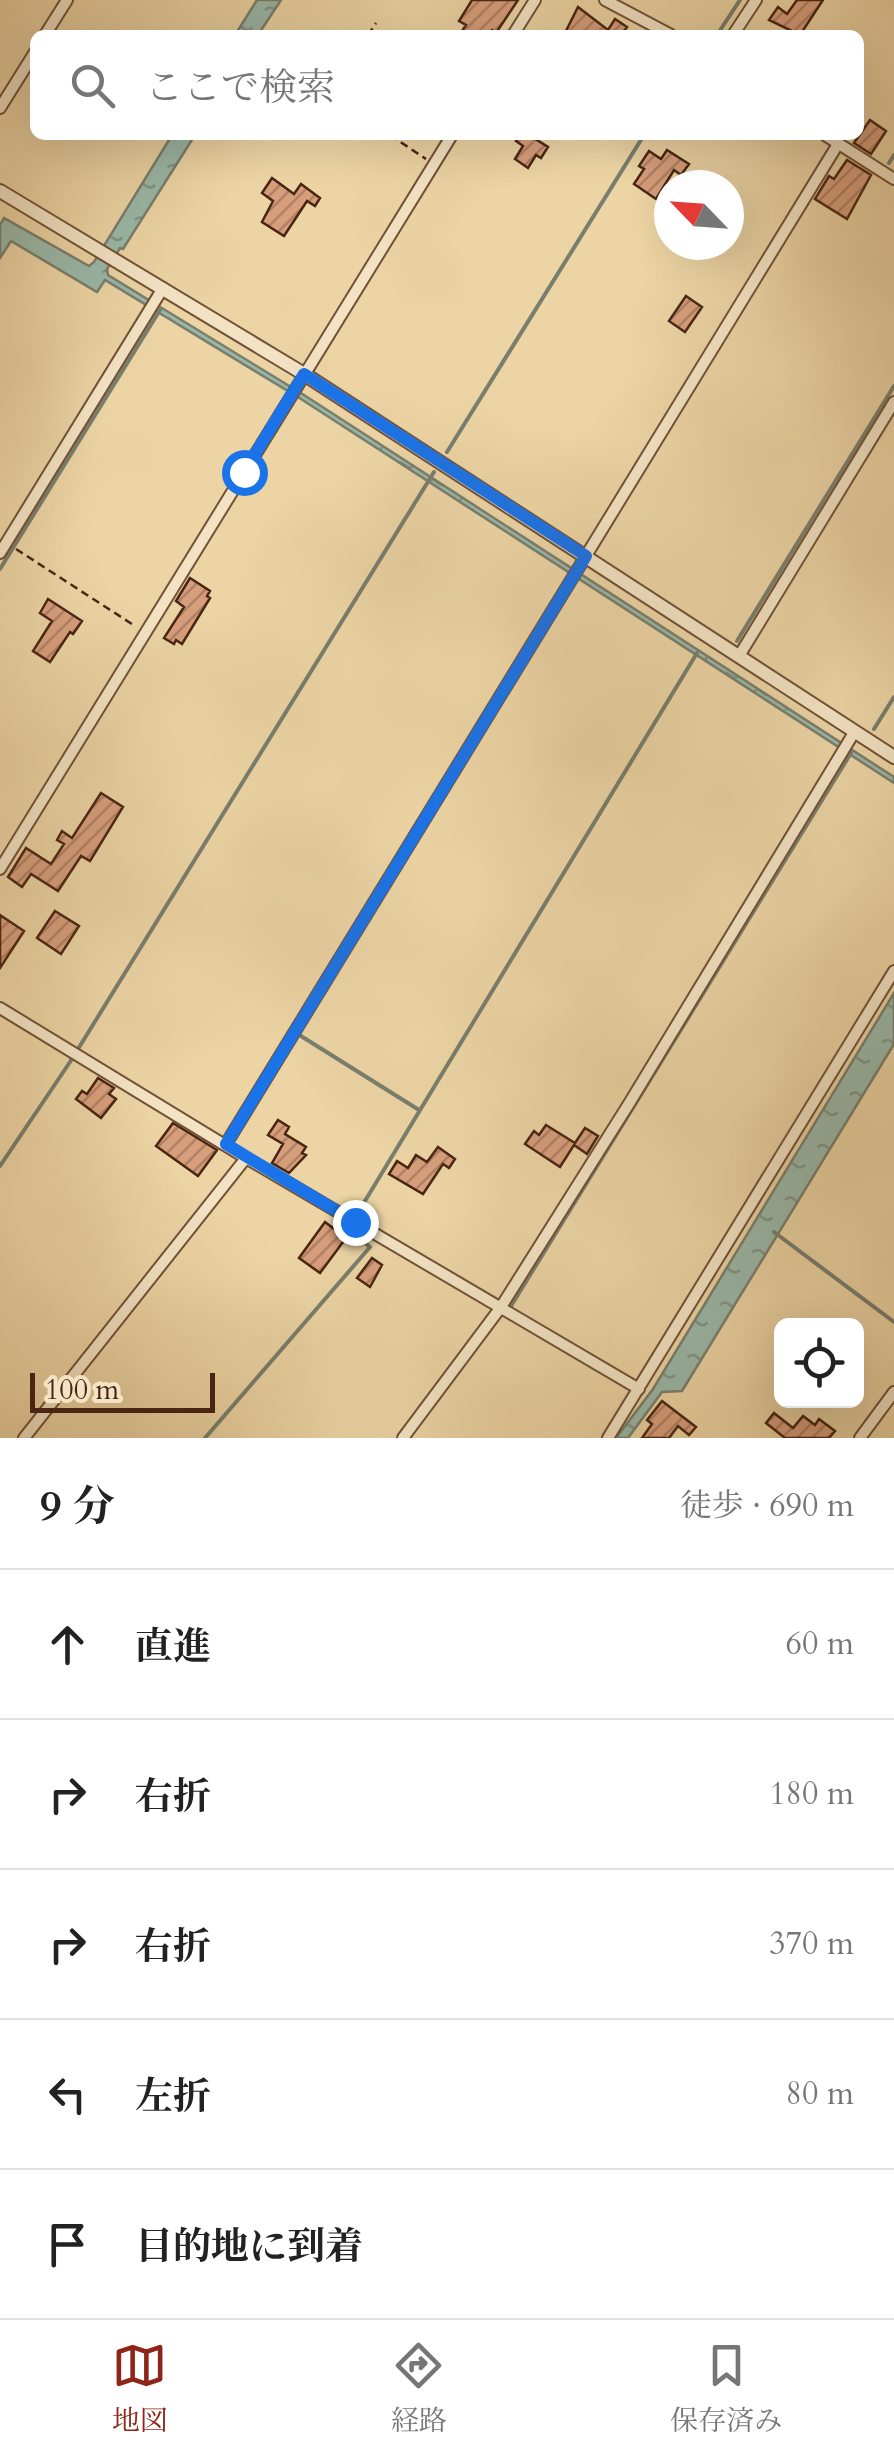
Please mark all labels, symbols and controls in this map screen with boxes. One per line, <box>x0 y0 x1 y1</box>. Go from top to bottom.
search box <box>30 30 864 140</box>
icon: search <box>65 58 120 113</box>
text: ここで検索 <box>145 62 335 114</box>
north arrow <box>654 170 744 260</box>
route start <box>222 450 268 496</box>
route end <box>333 1200 379 1246</box>
map controls <box>774 1318 864 1408</box>
button: locate <box>774 1318 864 1408</box>
scale bar <box>30 1368 215 1412</box>
text: 100 m <box>45 1371 119 1409</box>
text: 9 分 <box>40 1478 115 1535</box>
text: 徒歩 · 690 m <box>680 1484 854 1528</box>
icon: ahead <box>40 1617 95 1672</box>
text: 直進 <box>135 1621 211 1673</box>
text: 60 m <box>786 1622 854 1666</box>
icon: right <box>40 1767 95 1822</box>
text: 右折 <box>135 1771 211 1823</box>
text: 180 m <box>769 1772 854 1816</box>
icon: right <box>40 1917 95 1972</box>
text: 右折 <box>135 1921 211 1973</box>
text: 370 m <box>769 1922 854 1966</box>
icon: left <box>40 2067 95 2122</box>
text: 左折 <box>135 2071 211 2123</box>
text: 80 m <box>786 2072 854 2116</box>
icon: arrive <box>40 2217 95 2272</box>
text: 目的地に到着 <box>135 2221 363 2273</box>
tab: 地図 <box>112 2338 168 2440</box>
tab: 経路 <box>391 2338 447 2440</box>
tab: 保存済み <box>670 2338 782 2440</box>

